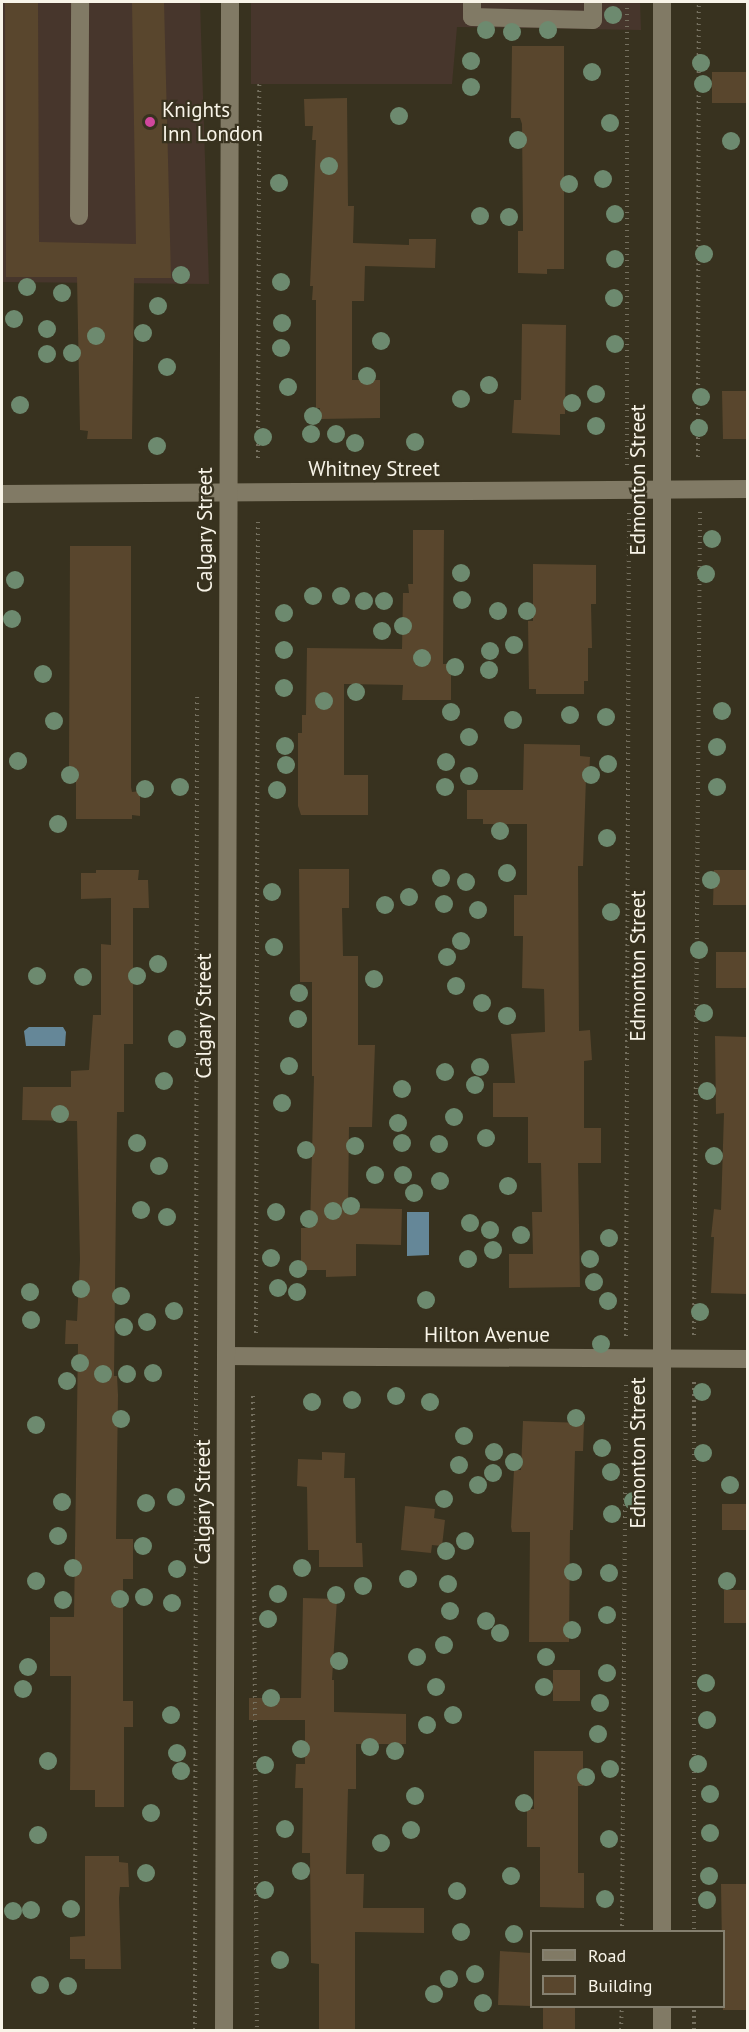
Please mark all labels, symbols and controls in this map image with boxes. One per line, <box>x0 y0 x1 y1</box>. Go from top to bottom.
place label: Knights Inn London <box>162 97 263 147</box>
marker: Knights Inn London <box>143 115 157 129</box>
street label: Edmonton Street <box>625 404 651 556</box>
street label: Whitney Street <box>308 456 440 482</box>
street label: Calgary Street <box>192 467 218 593</box>
street label: Edmonton Street <box>625 890 651 1042</box>
street label: Calgary Street <box>191 953 217 1079</box>
street label: Hilton Avenue <box>424 1322 550 1348</box>
street label: Edmonton Street <box>625 1377 651 1529</box>
street label: Calgary Street <box>190 1439 216 1565</box>
legend <box>530 1930 725 2008</box>
text: Road <box>588 1944 626 1967</box>
text: Building <box>588 1974 652 1997</box>

